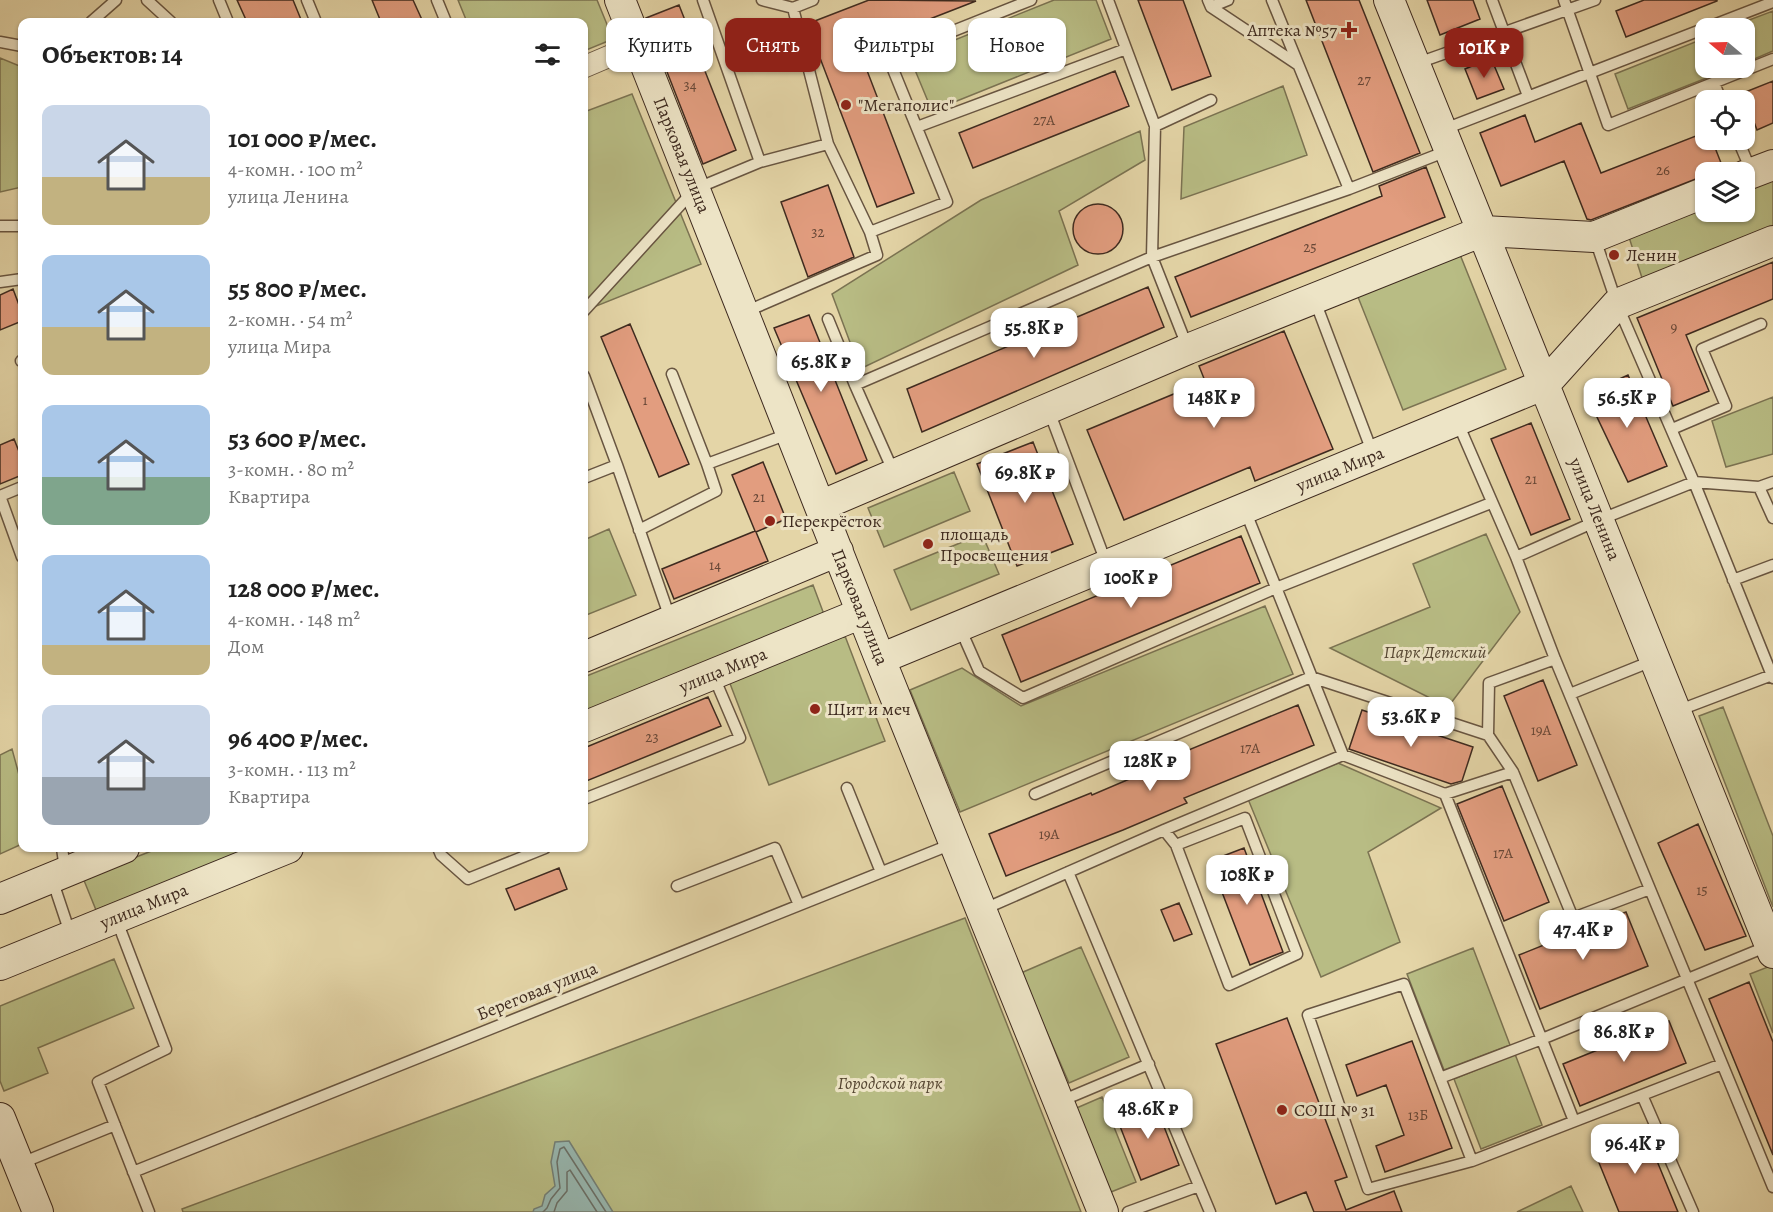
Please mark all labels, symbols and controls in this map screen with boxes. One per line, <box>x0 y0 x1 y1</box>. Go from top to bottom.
chip: Купить <box>606 18 713 72</box>
chip: Снять <box>725 18 821 72</box>
chip: Фильтры <box>833 18 956 72</box>
chip: Новое <box>968 18 1066 72</box>
place label: Аптека №57 <box>1246 18 1337 42</box>
north arrow <box>1695 18 1755 78</box>
map controls <box>1695 18 1755 222</box>
marker: Аптека №57 <box>1342 23 1356 37</box>
pin: 101K ₽ <box>1435 28 1533 79</box>
text: 101K ₽ <box>1458 34 1510 61</box>
text: Объектов: 14 <box>42 37 183 72</box>
icon: filters <box>531 38 564 71</box>
house number: 27 <box>1357 70 1371 90</box>
house number: 34 <box>683 75 697 95</box>
button: locate <box>1695 90 1755 150</box>
street label: Парковая улица <box>648 93 716 217</box>
place label: "Мегаполис" <box>858 93 954 117</box>
marker: "Мегаполис" <box>839 98 853 112</box>
house number: 27А <box>1033 110 1055 130</box>
text: 101 000 ₽/мес. <box>228 121 377 156</box>
icon: home <box>90 129 162 201</box>
text: 4-комн. · 100 m² <box>228 156 363 183</box>
house number: 26 <box>1656 160 1670 180</box>
button: layers <box>1695 162 1755 222</box>
text: улица Ленина <box>228 183 349 210</box>
house number: 32 <box>811 222 825 242</box>
house number: 25 <box>1303 237 1317 257</box>
place label: Ленин <box>1626 243 1677 267</box>
marker: Ленин <box>1607 248 1621 262</box>
text: 55 800 ₽/мес. <box>228 271 367 306</box>
icon: home <box>90 279 162 351</box>
text: 2-комн. · 54 m² <box>228 306 353 333</box>
pin: 55.8K ₽ <box>979 308 1089 359</box>
text: 55.8K ₽ <box>1005 314 1063 341</box>
house number: 9 <box>1671 317 1678 337</box>
text: улица Мира <box>228 333 331 360</box>
pin: 65.8K ₽ <box>766 342 876 393</box>
text: 65.8K ₽ <box>791 348 851 375</box>
pin: 148K ₽ <box>1165 378 1263 429</box>
pin: 56.5K ₽ <box>1572 378 1682 429</box>
text: 148K ₽ <box>1188 384 1240 411</box>
text: 56.5K ₽ <box>1598 384 1656 411</box>
house number: 1 <box>642 390 648 410</box>
text: 53 600 ₽/мес. <box>228 421 367 456</box>
icon: home <box>90 429 162 501</box>
street label: улица Мира <box>1292 440 1388 498</box>
pin: 69.8K ₽ <box>970 453 1080 504</box>
street label: улица Ленина <box>1563 453 1627 565</box>
text: 3-комн. · 80 m² <box>228 456 354 483</box>
text: 69.8K ₽ <box>995 459 1055 486</box>
house number: 21 <box>1525 469 1537 489</box>
text: Квартира <box>228 483 310 510</box>
house number: 21 <box>753 487 765 507</box>
place label: Перекрёсток <box>782 509 882 533</box>
marker: Перекрёсток <box>763 514 777 528</box>
place label: площадь Просвещения <box>940 522 1049 567</box>
marker: площадь Просвещения <box>921 537 935 551</box>
street label: Парковая улица <box>826 545 894 669</box>
house number: 14 <box>709 555 721 575</box>
pin: 100K ₽ <box>1082 558 1180 609</box>
text: 100K ₽ <box>1104 564 1158 591</box>
text: 128 000 ₽/мес. <box>228 571 380 606</box>
icon: home <box>90 579 162 651</box>
text: 4-комн. · 148 m² <box>228 606 360 633</box>
text: Дом <box>228 633 264 660</box>
park label: Парк Детский <box>1383 640 1487 664</box>
street label: улица Мира <box>675 641 771 699</box>
place label: Щит и меч <box>827 697 911 721</box>
pin: 53.6K ₽ <box>1356 697 1466 748</box>
marker: Щит и меч <box>808 702 822 716</box>
text: 53.6K ₽ <box>1382 703 1440 730</box>
house number: 19А <box>1531 720 1552 740</box>
text: 96 400 ₽/мес. <box>228 721 369 756</box>
house number: 23 <box>645 727 659 747</box>
icon: home <box>90 729 162 801</box>
house number: 17А <box>1240 738 1260 758</box>
pin: 128K ₽ <box>1101 741 1199 792</box>
text: 128K ₽ <box>1123 747 1177 774</box>
text: 3-комн. · 113 m² <box>228 756 356 783</box>
text: Квартира <box>228 783 310 810</box>
house number: 19А <box>1039 824 1060 844</box>
house number: 17А <box>1493 843 1513 863</box>
pin: 108K ₽ <box>1198 855 1296 906</box>
text: 108K ₽ <box>1220 861 1274 888</box>
street label: улица Мира <box>96 877 192 935</box>
house number: 15 <box>1696 880 1708 900</box>
pin: 47.4K ₽ <box>1528 910 1638 961</box>
text: 47.4K ₽ <box>1553 916 1613 943</box>
street label: Береговая улица <box>473 956 602 1026</box>
pin: 86.8K ₽ <box>1569 1012 1679 1063</box>
text: 86.8K ₽ <box>1594 1018 1654 1045</box>
park label: Городской парк <box>837 1071 943 1095</box>
pin: 48.6K ₽ <box>1093 1089 1203 1140</box>
text: 48.6K ₽ <box>1118 1095 1178 1122</box>
place label: СОШ № 31 <box>1294 1098 1375 1122</box>
marker: СОШ № 31 <box>1275 1103 1289 1117</box>
house number: 13Б <box>1408 1105 1428 1125</box>
pin: 96.4K ₽ <box>1580 1124 1690 1175</box>
text: 96.4K ₽ <box>1605 1130 1665 1157</box>

